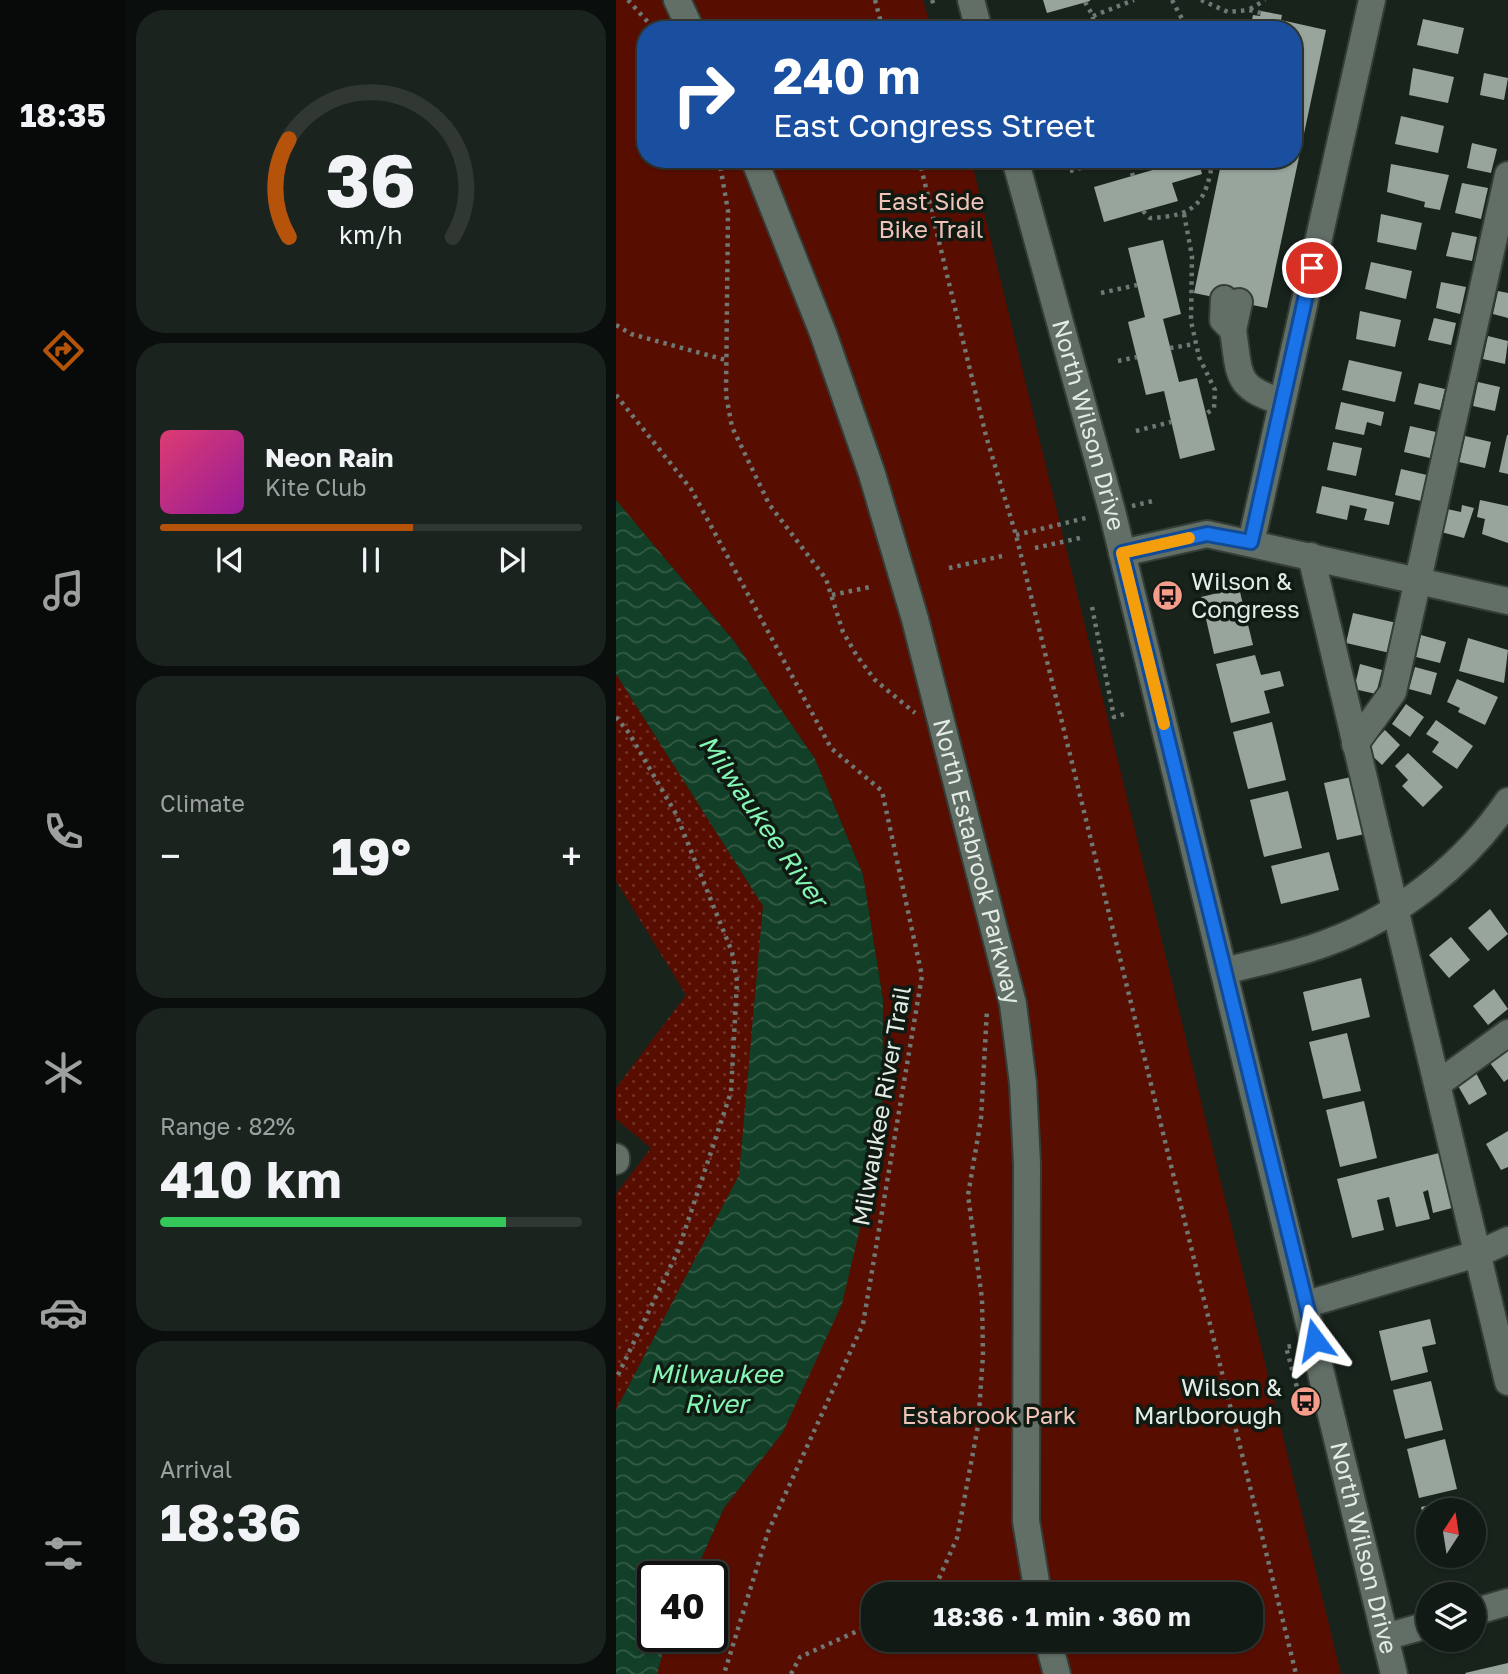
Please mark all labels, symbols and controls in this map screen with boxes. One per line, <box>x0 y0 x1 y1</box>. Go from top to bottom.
text: 240 m <box>773 46 921 105</box>
icon: right <box>658 49 749 140</box>
text: 18:35 <box>20 96 106 134</box>
text: East Congress Street <box>773 106 1096 144</box>
text: 36 <box>326 137 416 224</box>
park label: East Side Bike Trail <box>878 186 984 243</box>
text: km/h <box>339 219 403 250</box>
pin <box>1282 238 1342 298</box>
icon: arrive <box>1293 249 1331 287</box>
street label: North Wilson Drive <box>1047 316 1132 533</box>
icon: directions <box>39 326 88 375</box>
text: Neon Rain <box>265 442 394 473</box>
text: Kite Club <box>265 473 366 501</box>
icon: previous <box>211 541 249 579</box>
icon: pause <box>352 541 390 579</box>
icon: next <box>493 541 531 579</box>
icon: music <box>39 566 88 615</box>
place label: Wilson & Congress <box>1191 566 1300 623</box>
bus stop icon: Wilson & Congress <box>1151 579 1185 613</box>
street label: North Estabrook Parkway <box>928 715 1028 1007</box>
water label: Milwaukee River <box>692 729 837 916</box>
text: Climate <box>160 789 245 817</box>
icon: phone <box>39 807 88 856</box>
text: 19° <box>331 824 411 886</box>
text: − <box>160 833 181 878</box>
text: + <box>561 833 582 878</box>
street label: Milwaukee River Trail <box>845 984 916 1228</box>
icon: climate <box>39 1048 88 1097</box>
text: Range · 82% <box>160 1112 295 1140</box>
text: 410 km <box>160 1147 342 1209</box>
icon: car <box>39 1288 88 1337</box>
position arrow <box>1278 1303 1352 1377</box>
water label: Milwaukee River <box>650 1358 784 1419</box>
place label: Wilson & Marlborough <box>1134 1372 1282 1429</box>
bus stop icon: Wilson & Marlborough <box>1288 1385 1322 1419</box>
park label: Estabrook Park <box>902 1400 1076 1429</box>
street label: North Wilson Drive <box>1325 1438 1405 1657</box>
text: Arrival <box>160 1455 232 1483</box>
text: 18:36 <box>160 1490 301 1552</box>
north arrow <box>1416 1498 1486 1568</box>
map controls <box>1416 1498 1486 1652</box>
icon: filters <box>39 1529 88 1578</box>
speed limit sign: 40 <box>637 1561 728 1652</box>
button: layers <box>1416 1582 1486 1652</box>
text: 18:36 · 1 min · 360 m <box>933 1601 1191 1632</box>

